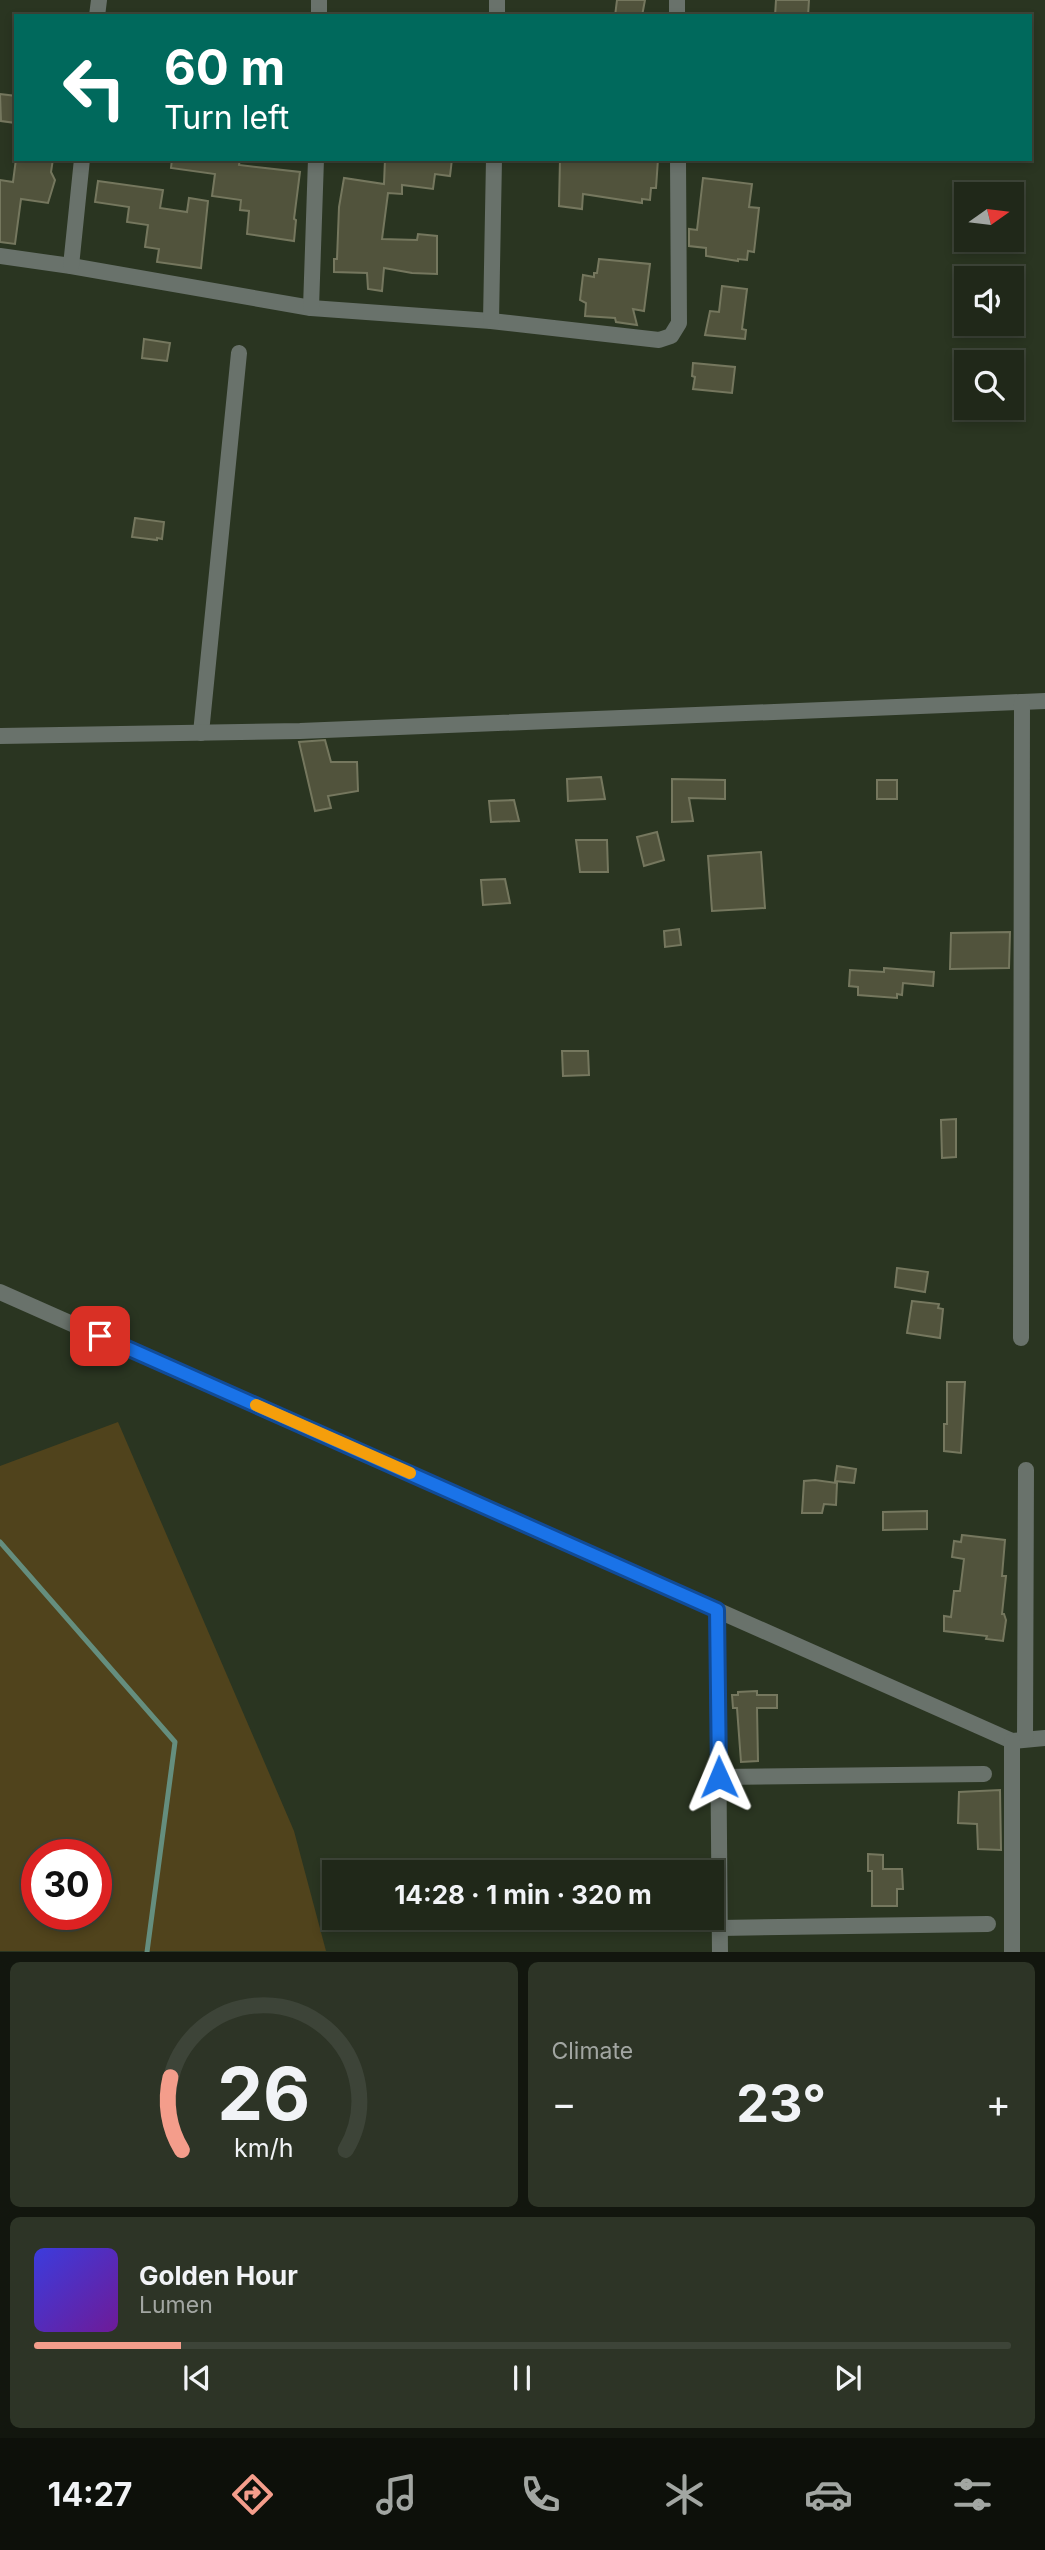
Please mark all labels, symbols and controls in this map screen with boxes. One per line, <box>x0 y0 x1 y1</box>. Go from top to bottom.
text: 60 m <box>164 38 285 97</box>
icon: left <box>49 42 140 133</box>
text: Turn left <box>164 98 289 137</box>
north arrow <box>954 182 1024 252</box>
map controls <box>954 182 1024 420</box>
button: sound <box>954 266 1024 336</box>
button: search <box>954 350 1024 420</box>
pin <box>70 1306 130 1366</box>
icon: arrive <box>81 1317 119 1355</box>
position arrow <box>682 1740 756 1814</box>
speed limit sign: 30 <box>21 1839 112 1930</box>
text: 14:28 · 1 min · 320 m <box>394 1879 652 1910</box>
text: Climate <box>552 2037 633 2065</box>
text: 26 <box>217 2050 310 2139</box>
text: 23° <box>736 2072 826 2135</box>
text: − <box>552 2080 577 2126</box>
text: + <box>986 2080 1011 2126</box>
text: km/h <box>234 2133 293 2163</box>
text: Golden Hour <box>139 2260 298 2291</box>
text: Lumen <box>139 2291 213 2319</box>
icon: previous <box>178 2359 216 2397</box>
icon: pause <box>503 2359 541 2397</box>
icon: next <box>829 2359 867 2397</box>
icon: directions <box>228 2470 277 2519</box>
icon: music <box>372 2470 421 2519</box>
icon: phone <box>516 2470 565 2519</box>
icon: climate <box>660 2470 709 2519</box>
icon: car <box>804 2470 853 2519</box>
icon: filters <box>948 2470 997 2519</box>
text: 14:27 <box>48 2475 132 2514</box>

